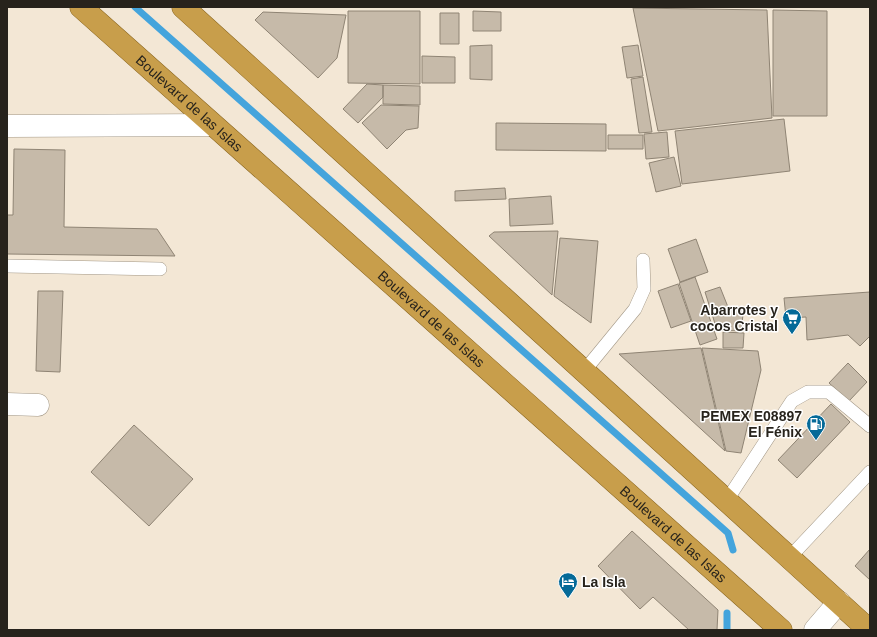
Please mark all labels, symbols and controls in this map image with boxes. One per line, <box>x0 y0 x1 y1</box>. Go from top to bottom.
street label: Boulevard de las Islas <box>133 52 246 155</box>
street label: Boulevard de las Islas <box>375 267 488 370</box>
place label: Abarrotes y cocos Cristal <box>690 302 778 334</box>
supermarket icon: Abarrotes y cocos Cristal <box>781 307 803 335</box>
place label: PEMEX E08897 El Fénix <box>701 408 802 440</box>
fuel station icon: PEMEX E08897 El Fénix <box>805 413 827 441</box>
street label: Boulevard de las Islas <box>617 483 730 586</box>
hotel icon: La Isla <box>557 571 579 599</box>
place label: La Isla <box>582 574 626 590</box>

